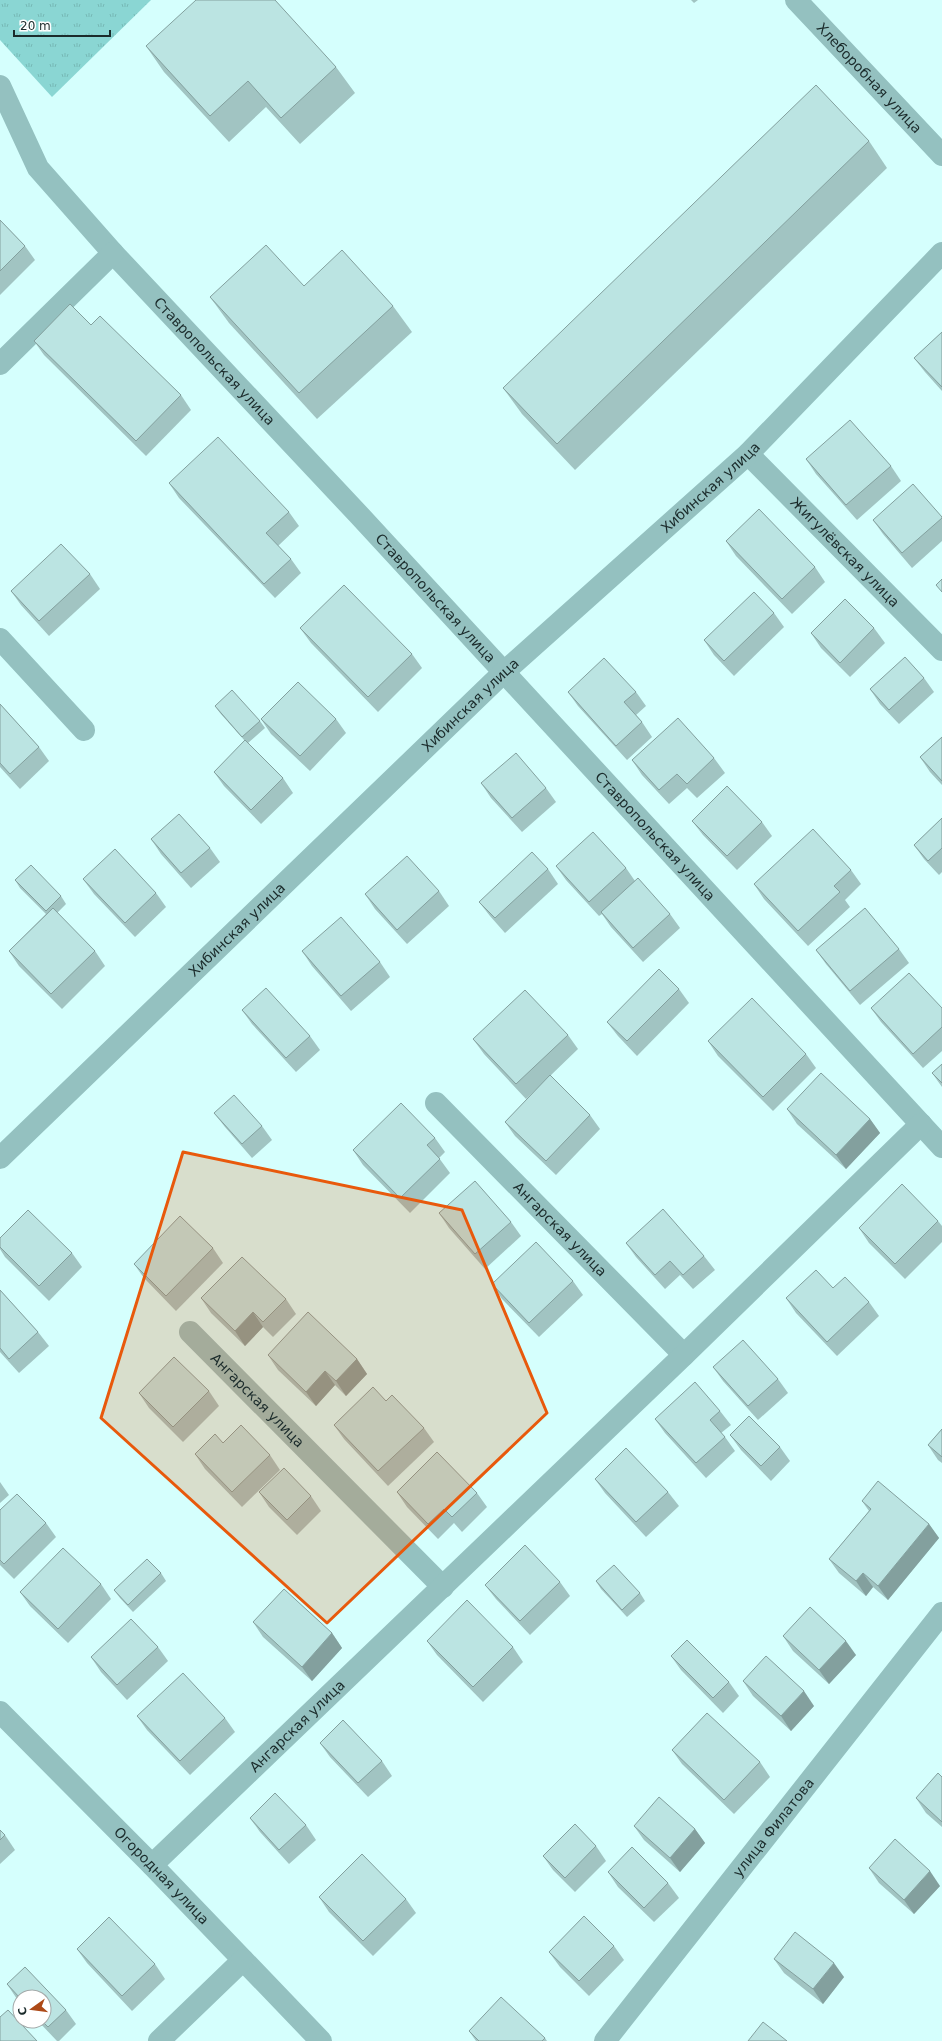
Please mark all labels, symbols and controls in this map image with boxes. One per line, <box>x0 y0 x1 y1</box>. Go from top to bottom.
scale bar <box>14 12 110 38</box>
text: 20 m <box>20 19 51 33</box>
street label: Хлеборобная улица <box>814 19 925 136</box>
street label: Ставропольская улица <box>151 294 278 428</box>
street label: Хибинская улица <box>657 439 763 536</box>
street label: Жигулёвская улица <box>787 494 903 610</box>
street label: Ставропольская улица <box>372 530 499 666</box>
street label: Хибинская улица <box>419 655 522 755</box>
street label: Ставропольская улица <box>592 768 719 904</box>
street label: Хибинская улица <box>185 880 288 980</box>
street label: Ангарская улица <box>510 1179 610 1280</box>
street label: Ангарская улица <box>208 1350 308 1450</box>
street label: Ангарская улица <box>246 1677 348 1775</box>
street label: улица Филатова <box>729 1775 817 1880</box>
street label: Огородная улица <box>111 1824 212 1927</box>
north arrow <box>12 1989 52 2029</box>
text: С <box>15 2006 30 2017</box>

